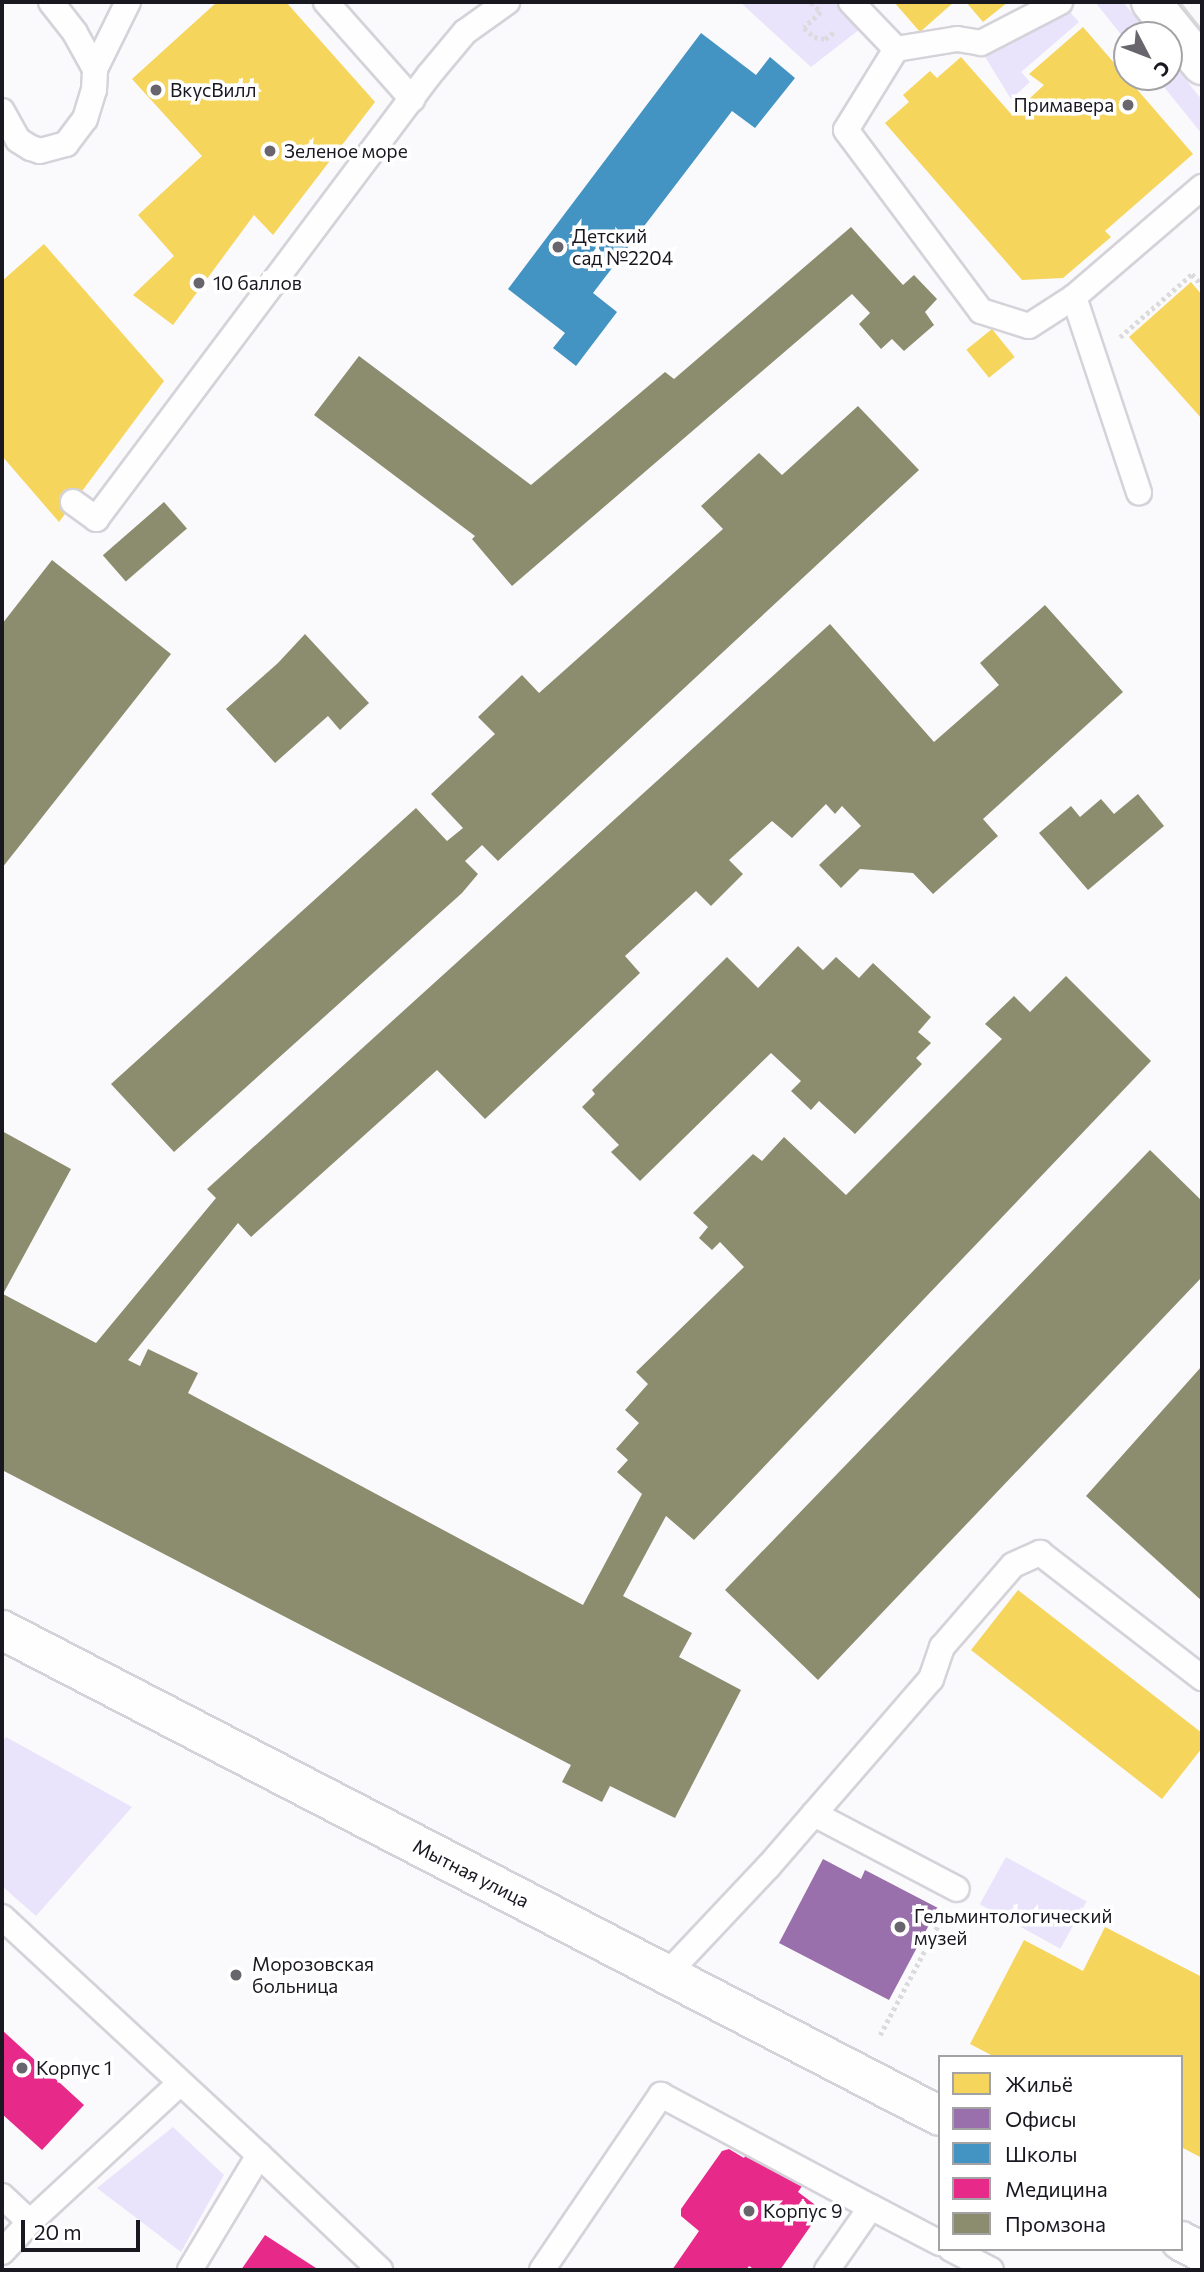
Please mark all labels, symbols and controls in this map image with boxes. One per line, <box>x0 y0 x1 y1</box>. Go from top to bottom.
north arrow <box>1113 21 1183 91</box>
text: С <box>1150 57 1175 82</box>
place label: ВкусВилл <box>170 79 256 101</box>
marker: ВкусВилл <box>148 82 164 98</box>
place label: Примавера <box>1013 94 1114 116</box>
marker: Примавера <box>1120 97 1136 113</box>
place label: Зеленое море <box>284 140 408 162</box>
marker: Зеленое море <box>262 143 278 159</box>
place label: Детский сад №2204 <box>572 225 673 269</box>
marker: Детский сад №2204 <box>550 239 566 255</box>
place label: 10 баллов <box>213 272 302 294</box>
marker: 10 баллов <box>191 275 207 291</box>
street label: Мытная улица <box>409 1834 533 1912</box>
place label: Гельминтологический музей <box>914 1905 1112 1949</box>
marker: Гельминтологический музей <box>892 1919 908 1935</box>
place label: Морозовская больница <box>252 1953 374 1997</box>
marker: Морозовская больница <box>226 1965 246 1985</box>
legend <box>938 2055 1183 2251</box>
place label: Корпус 1 <box>36 2057 112 2079</box>
marker: Корпус 1 <box>14 2060 30 2076</box>
text: Жильё <box>1005 2071 1073 2096</box>
text: Офисы <box>1005 2106 1076 2131</box>
text: Школы <box>1005 2141 1077 2166</box>
text: Медицина <box>1005 2176 1108 2201</box>
place label: Корпус 9 <box>763 2200 842 2222</box>
marker: Корпус 9 <box>741 2203 757 2219</box>
scale bar <box>24 2206 144 2250</box>
text: Промзона <box>1005 2211 1106 2236</box>
text: 20 m <box>34 2219 82 2244</box>

